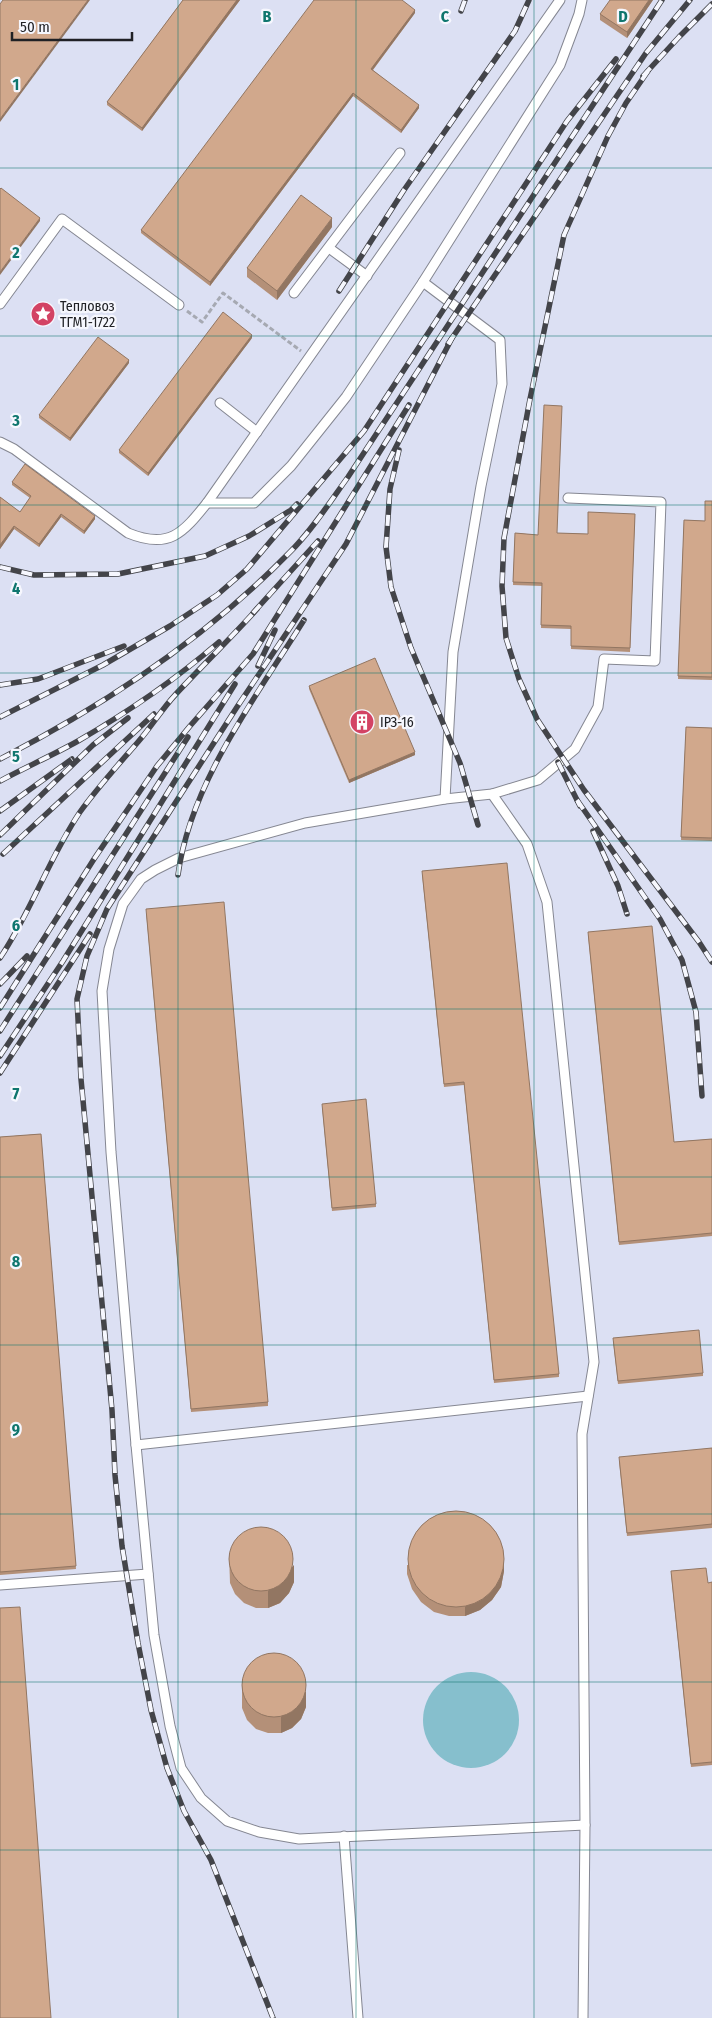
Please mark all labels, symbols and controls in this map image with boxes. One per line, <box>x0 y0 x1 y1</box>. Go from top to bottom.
text: B <box>263 7 272 26</box>
text: C <box>441 7 450 26</box>
text: D <box>618 7 628 26</box>
scale bar <box>12 10 132 42</box>
text: 50 m <box>20 18 50 36</box>
text: 1 <box>13 75 19 94</box>
text: 2 <box>11 243 20 262</box>
place label: Тепловоз ТГМ1-1722 <box>60 298 115 331</box>
place icon: Тепловоз ТГМ1-1722 <box>30 301 56 327</box>
text: 3 <box>11 411 20 430</box>
text: 4 <box>12 579 20 598</box>
building icon: ІРЗ-16 <box>349 709 375 735</box>
place label: ІРЗ-16 <box>380 714 414 731</box>
text: 5 <box>12 747 20 766</box>
text: 6 <box>12 916 20 935</box>
text: 7 <box>13 1084 20 1103</box>
text: 8 <box>12 1252 21 1271</box>
text: 9 <box>12 1420 20 1439</box>

